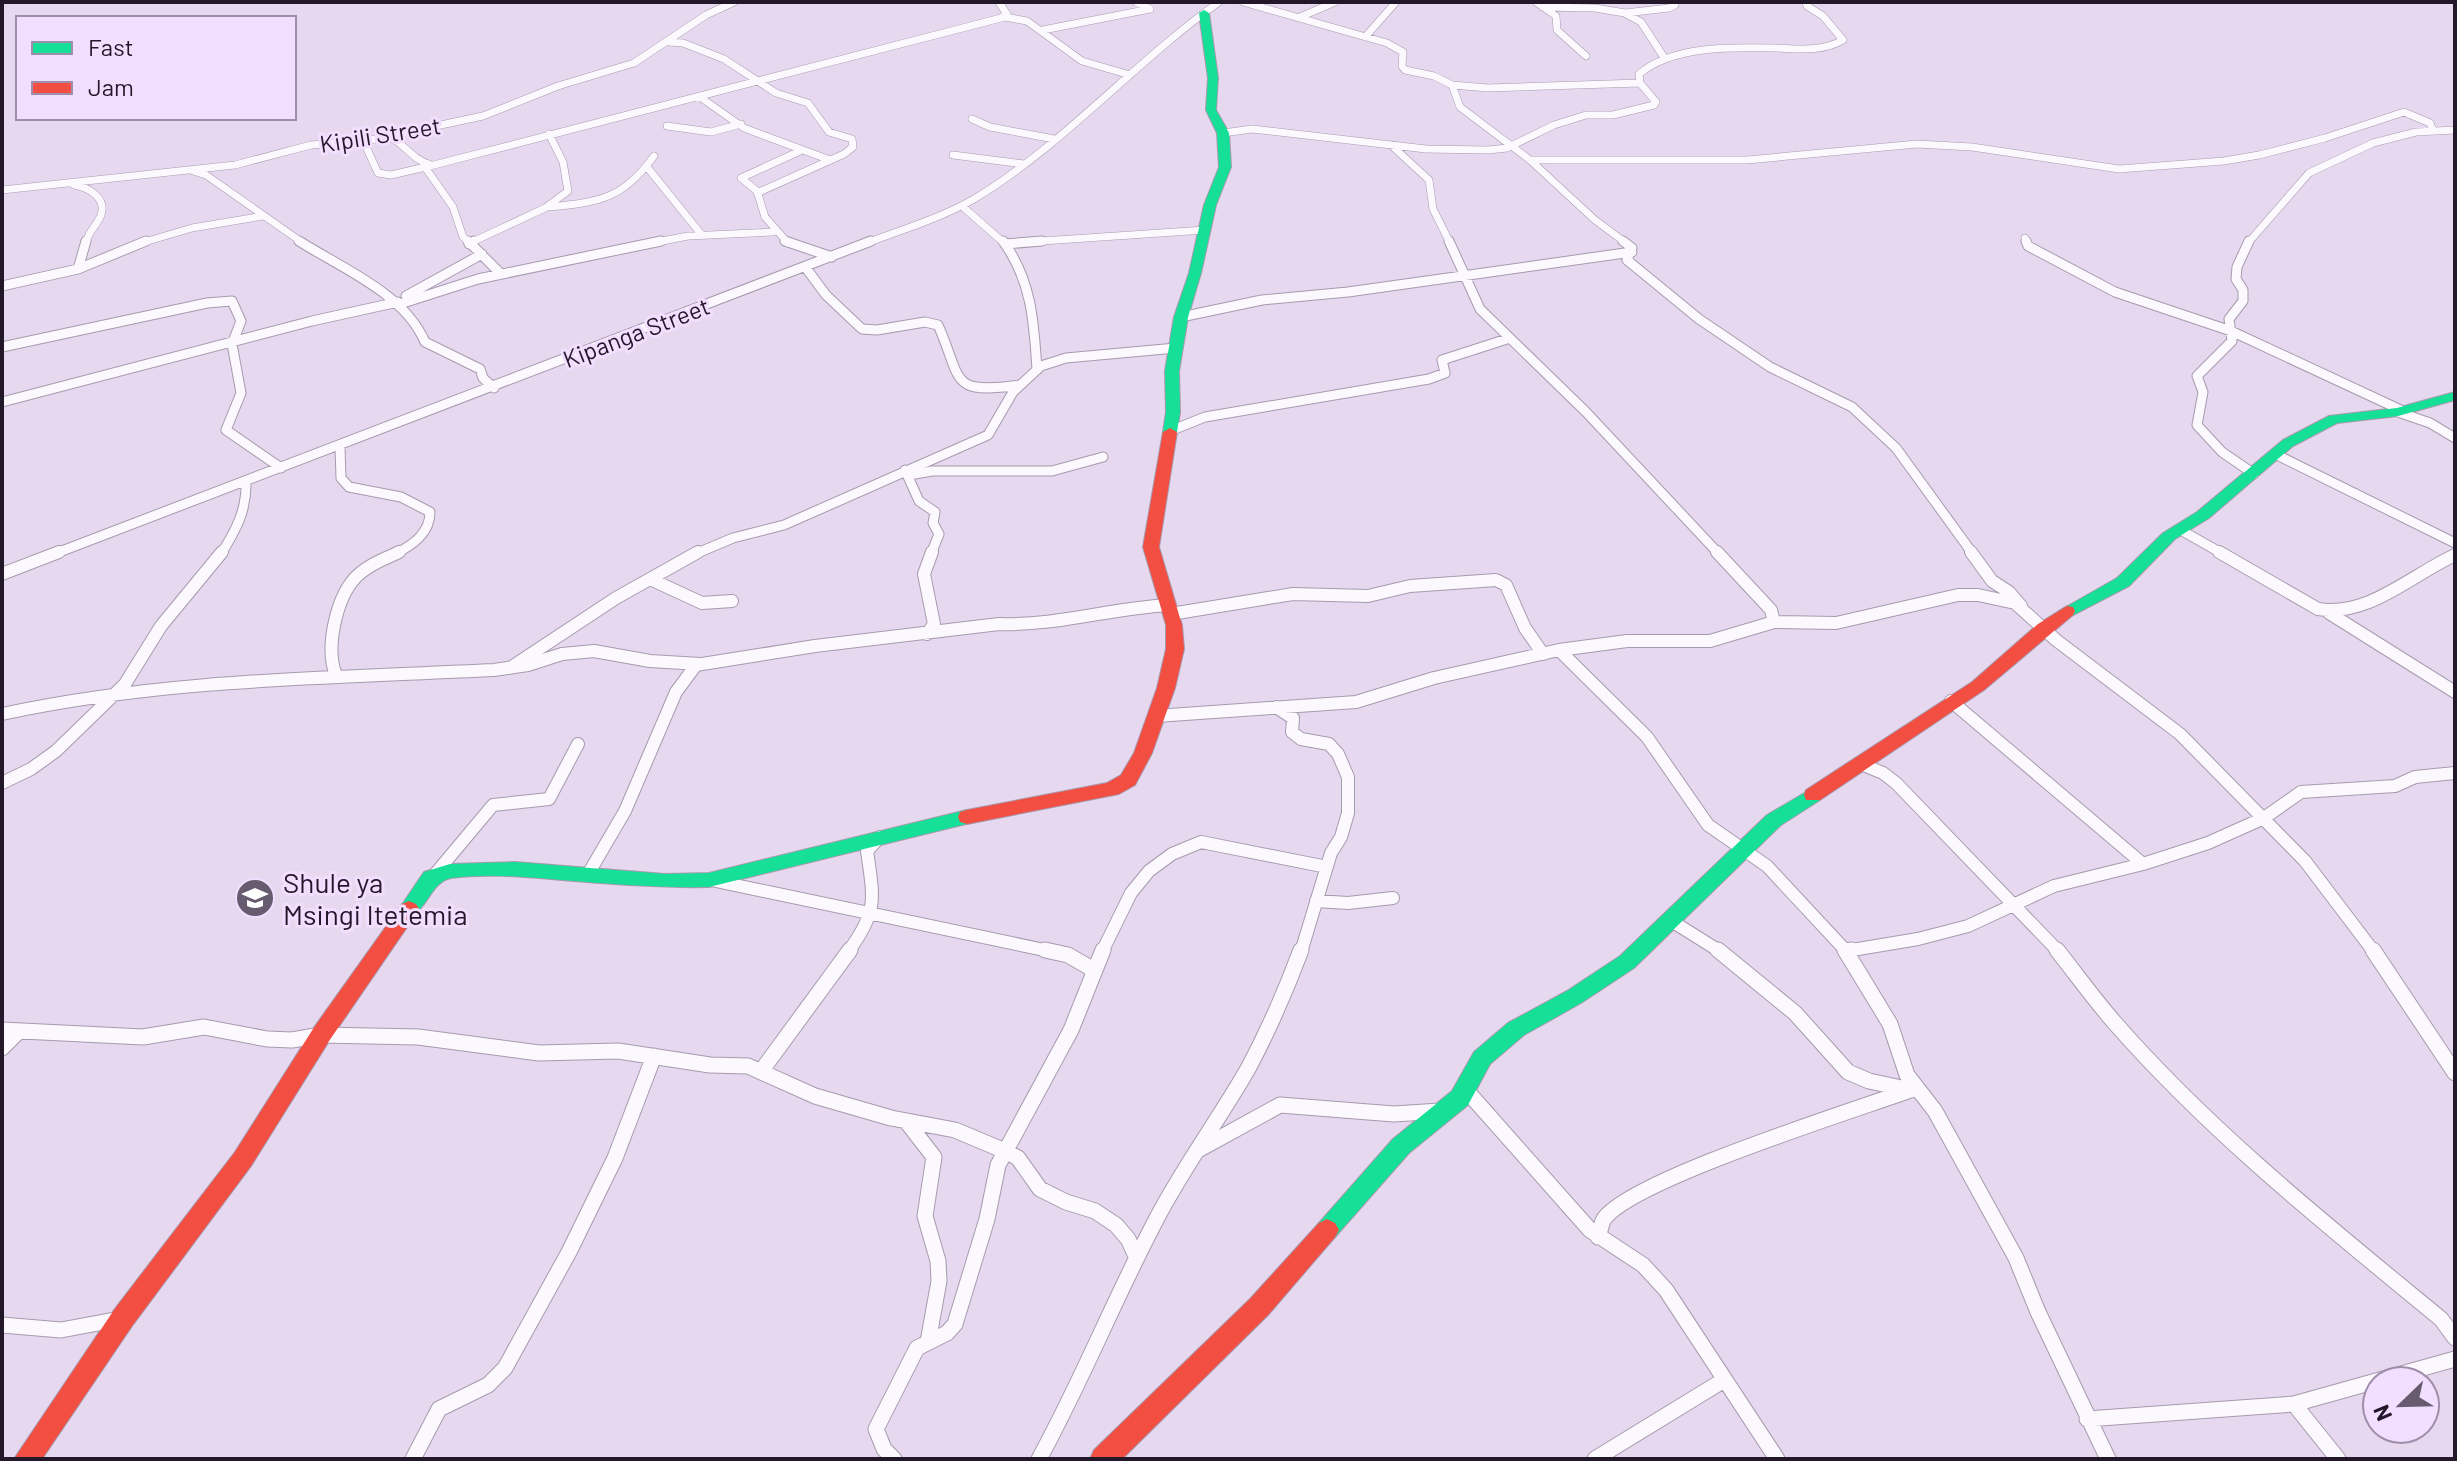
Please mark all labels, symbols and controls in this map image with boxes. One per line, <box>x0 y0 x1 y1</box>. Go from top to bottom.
legend <box>16 16 296 120</box>
text: Fast <box>88 32 133 61</box>
text: Jam <box>88 72 134 101</box>
street label: Kipili Street <box>317 110 443 158</box>
street label: Kipanga Street <box>559 291 713 373</box>
place label: Shule ya Msingi Itetemia <box>283 865 468 931</box>
school or university icon: Shule ya Msingi Itetemia <box>234 877 276 919</box>
north arrow <box>2361 1365 2441 1445</box>
text: N <box>2367 1401 2396 1425</box>

